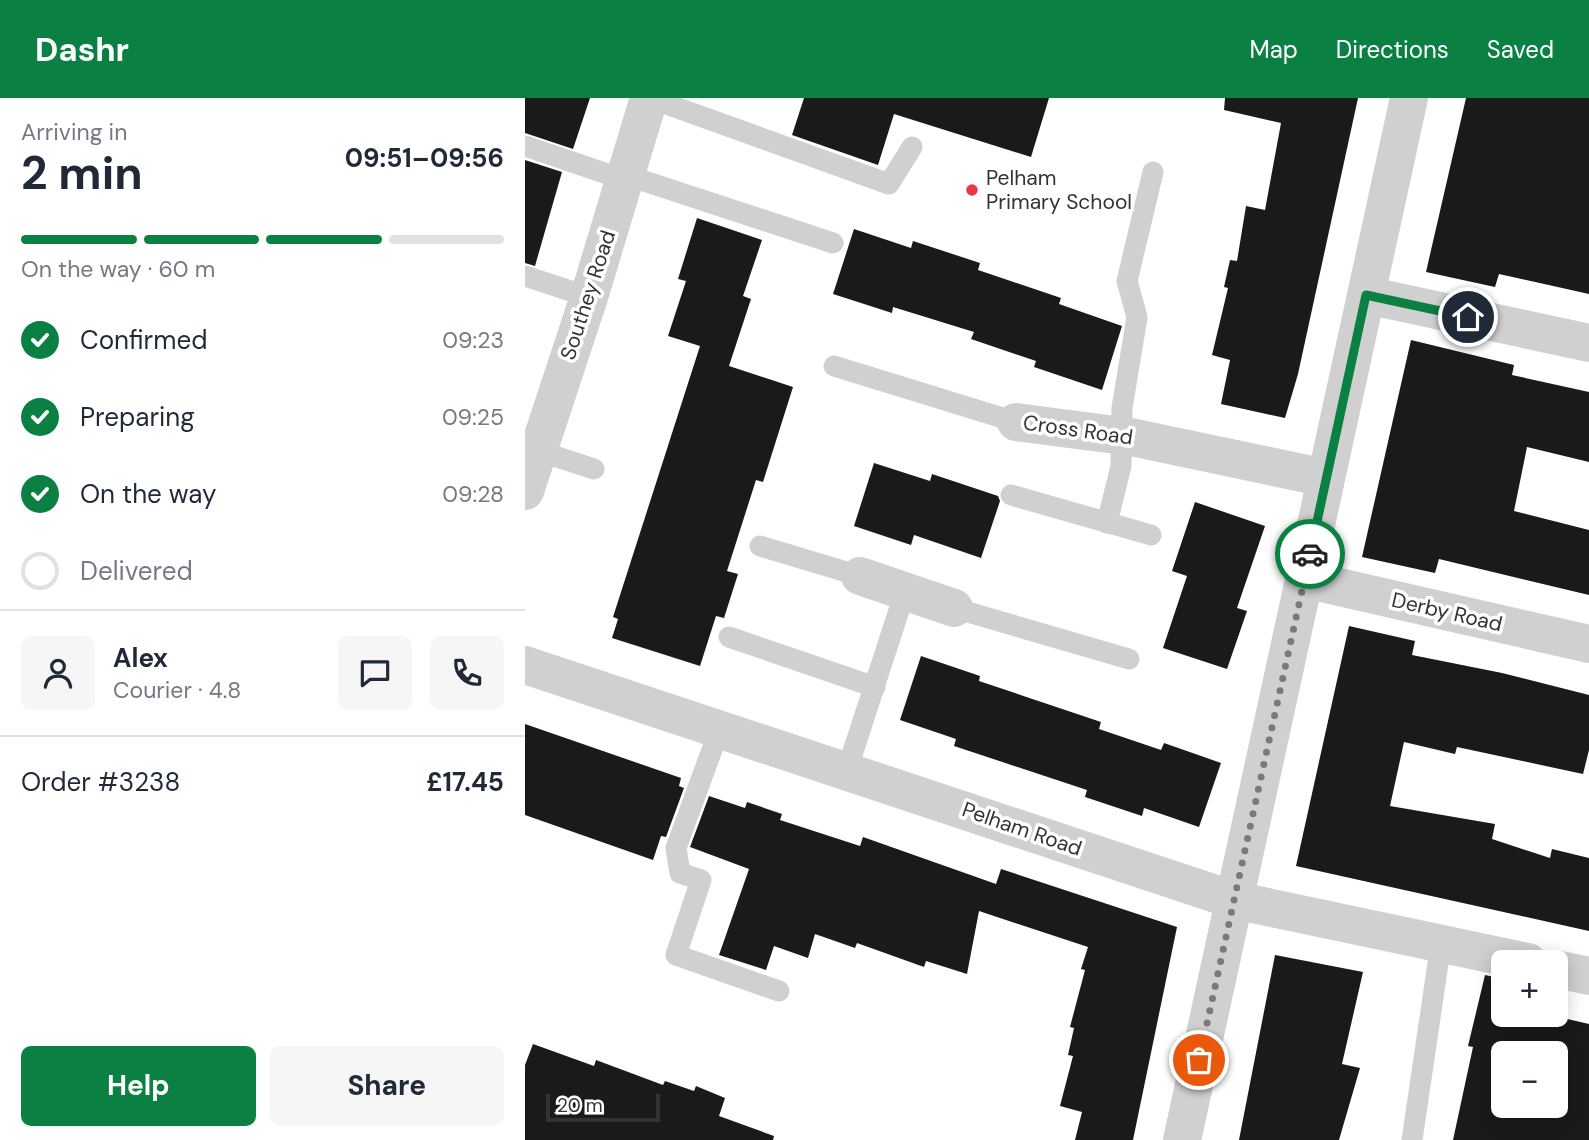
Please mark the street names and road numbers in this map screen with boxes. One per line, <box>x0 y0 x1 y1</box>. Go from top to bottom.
street label: Southey Road <box>554 227 622 363</box>
street label: Cross Road <box>1021 408 1135 452</box>
street label: Derby Road <box>1389 586 1505 638</box>
street label: Pelham Road <box>958 795 1086 863</box>

